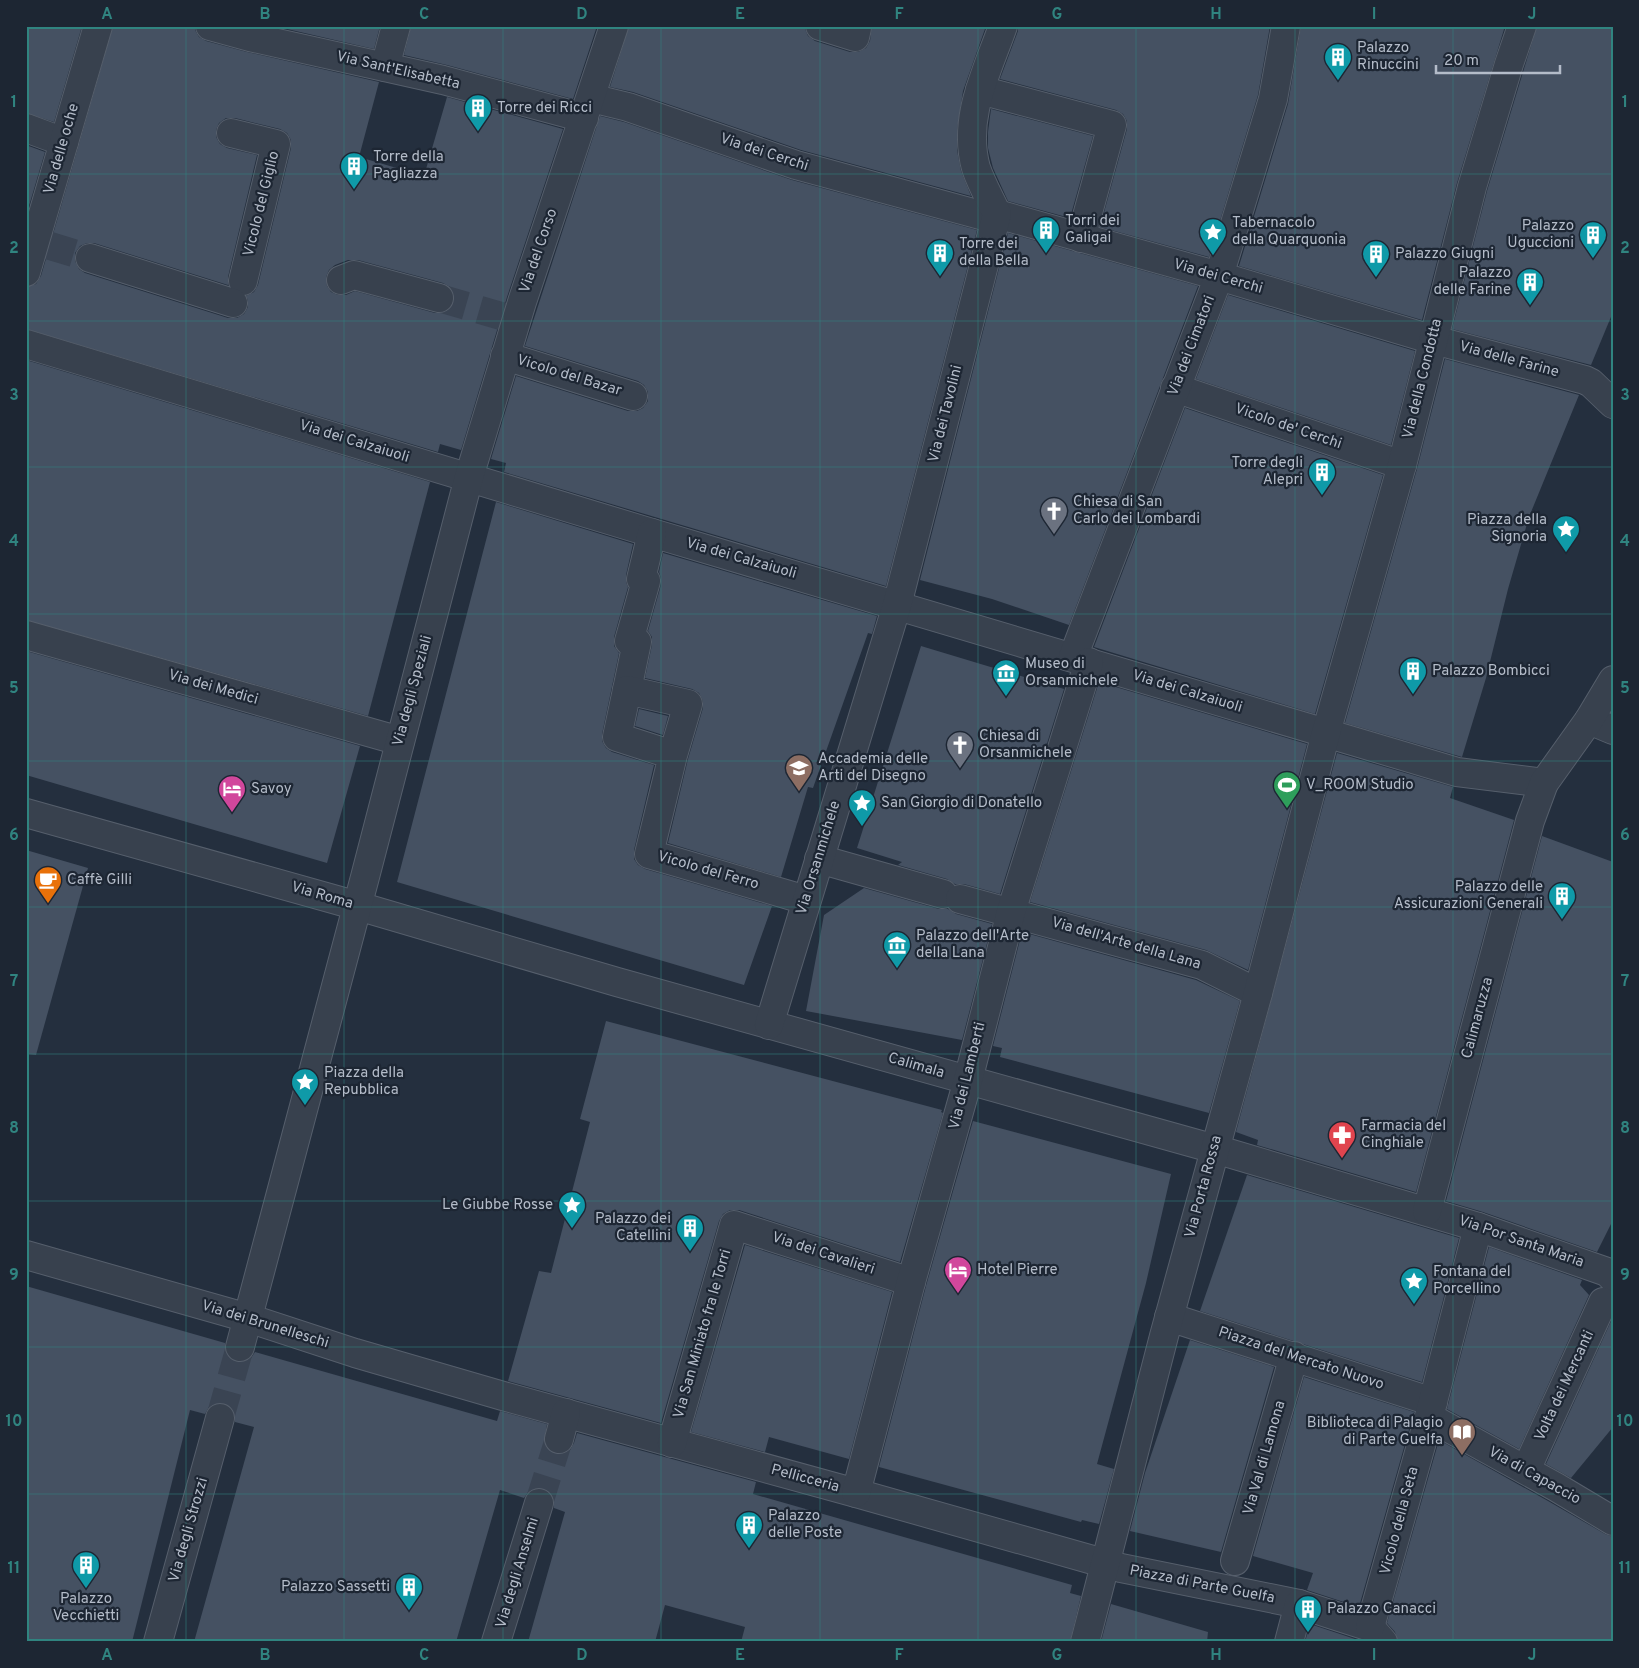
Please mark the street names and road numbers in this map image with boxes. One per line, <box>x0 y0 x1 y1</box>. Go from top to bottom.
street label: Via Sant'Elisabetta <box>334 48 462 94</box>
street label: Via delle oche <box>40 101 84 197</box>
street label: Via dei Cerchi <box>717 130 811 176</box>
street label: Vicolo del Giglio <box>240 149 284 259</box>
street label: Via del Corso <box>516 206 562 296</box>
street label: Via dei Cerchi <box>1171 255 1265 299</box>
street label: Via dei Cimatori <box>1164 293 1220 399</box>
street label: Via della Condotta <box>1399 317 1447 441</box>
street label: Via delle Farine <box>1457 338 1561 382</box>
street label: Vicolo del Bazar <box>514 351 624 401</box>
street label: Via dei Tavolini <box>925 363 967 465</box>
street label: Vicolo de' Cerchi <box>1232 400 1344 454</box>
street label: Via dei Calzaiuoli <box>297 416 411 468</box>
street label: Via dei Calzaiuoli <box>684 534 798 584</box>
street label: Via degli Speziali <box>389 633 437 749</box>
street label: Via dei Medici <box>166 666 260 710</box>
street label: Via dei Calzaiuoli <box>1130 666 1244 718</box>
street label: Via Orsanmichele <box>793 799 845 917</box>
street label: Vicolo del Ferro <box>655 847 761 895</box>
street label: Via Roma <box>289 878 355 914</box>
street label: Via dell'Arte della Lana <box>1049 914 1203 974</box>
street label: Calimaruzza <box>1458 975 1498 1061</box>
street label: Via dei Lamberti <box>945 1020 991 1132</box>
street label: Calimala <box>886 1049 946 1083</box>
street label: Via Porta Rossa <box>1181 1134 1227 1240</box>
street label: Via Por Santa Maria <box>1456 1212 1586 1272</box>
street label: Via dei Cavalieri <box>769 1228 877 1280</box>
street label: Via San Miniato fra le Torri <box>670 1247 736 1421</box>
street label: Via dei Brunelleschi <box>199 1297 331 1353</box>
street label: Piazza del Mercato Nuovo <box>1216 1323 1386 1395</box>
street label: Volta dei Mercanti <box>1531 1328 1599 1444</box>
street label: Via Val di Lamona <box>1240 1398 1290 1518</box>
street label: Via di Capaccio <box>1484 1443 1584 1509</box>
street label: Pellicceria <box>769 1461 841 1497</box>
street label: Vicolo della Seta <box>1376 1465 1424 1577</box>
street label: Via degli Strozzi <box>165 1475 213 1585</box>
street label: Via degli Anselmi <box>492 1515 544 1631</box>
street label: Piazza di Parte Guelfa <box>1128 1562 1276 1608</box>

